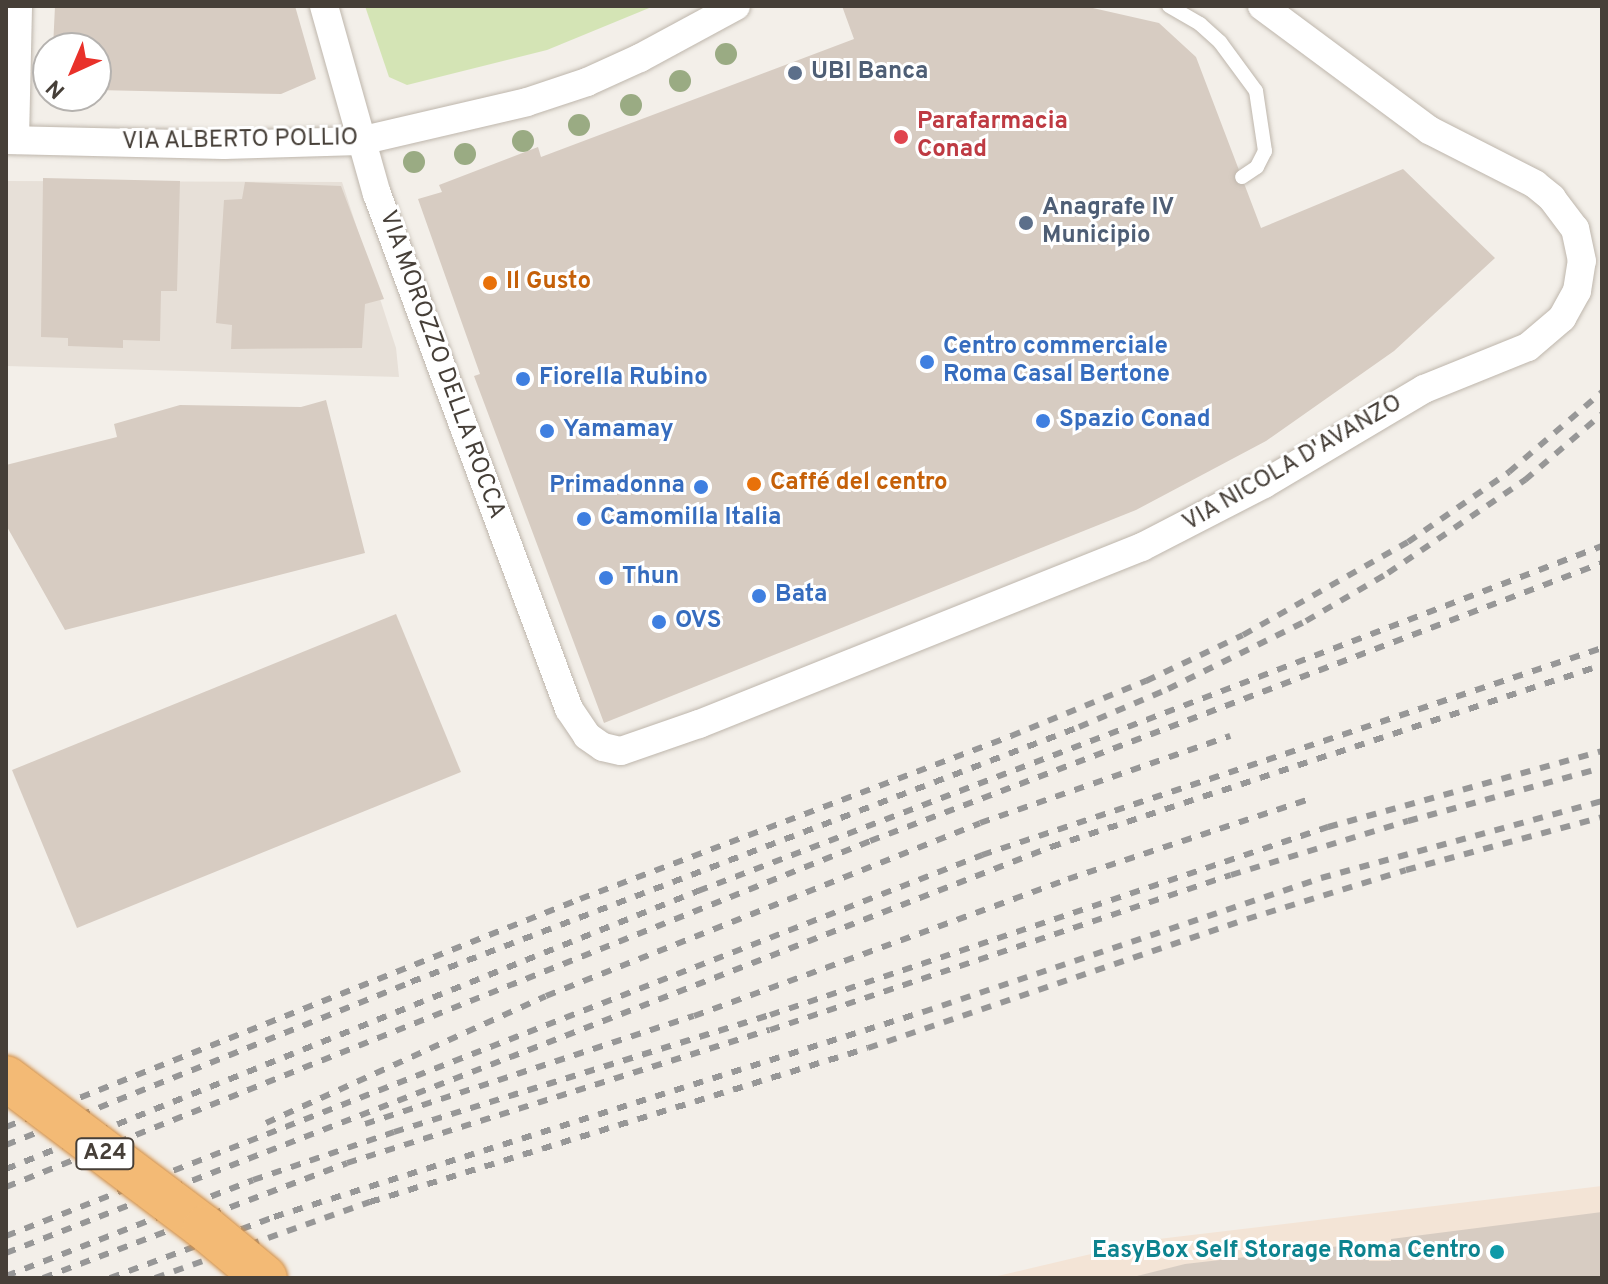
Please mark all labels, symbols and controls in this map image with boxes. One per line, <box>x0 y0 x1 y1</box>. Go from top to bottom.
north arrow <box>32 32 112 112</box>
place label: UBI Banca <box>811 59 928 87</box>
marker: UBI Banca <box>786 64 804 82</box>
text: N <box>41 73 71 103</box>
place label: Parafarmacia Conad <box>917 109 1068 165</box>
street label: VIA ALBERTO POLLIO <box>121 125 359 157</box>
marker: Parafarmacia Conad <box>892 128 910 146</box>
place label: Anagrafe IV Municipio <box>1042 195 1174 251</box>
street label: VIA MOROZZO DELLA ROCCA <box>371 206 511 524</box>
marker: Anagrafe IV Municipio <box>1017 214 1035 232</box>
place label: Il Gusto <box>506 269 591 297</box>
marker: Il Gusto <box>481 274 499 292</box>
place label: Centro commerciale Roma Casal Bertone <box>943 334 1170 390</box>
marker: Centro commerciale Roma Casal Bertone <box>918 353 936 371</box>
place label: Fiorella Rubino <box>539 365 708 393</box>
marker: Fiorella Rubino <box>514 370 532 388</box>
street label: VIA NICOLA D'AVANZO <box>1177 389 1409 539</box>
place label: Spazio Conad <box>1059 407 1211 435</box>
marker: Spazio Conad <box>1034 412 1052 430</box>
place label: Yamamay <box>563 417 674 445</box>
marker: Yamamay <box>538 422 556 440</box>
place label: Caffé del centro <box>770 470 948 498</box>
place label: Primadonna <box>549 473 685 501</box>
marker: Caffé del centro <box>745 475 763 493</box>
marker: Primadonna <box>692 478 710 496</box>
place label: Camomilla Italia <box>600 505 781 533</box>
marker: Camomilla Italia <box>575 510 593 528</box>
place label: Thun <box>622 564 679 592</box>
marker: Thun <box>597 569 615 587</box>
place label: Bata <box>775 582 827 610</box>
marker: Bata <box>750 587 768 605</box>
place label: OVS <box>675 608 721 636</box>
marker: OVS <box>650 613 668 631</box>
road number: A24 <box>75 1136 135 1172</box>
place label: EasyBox Self Storage Roma Centro <box>1092 1238 1481 1266</box>
marker: EasyBox Self Storage Roma Centro <box>1488 1243 1506 1261</box>

